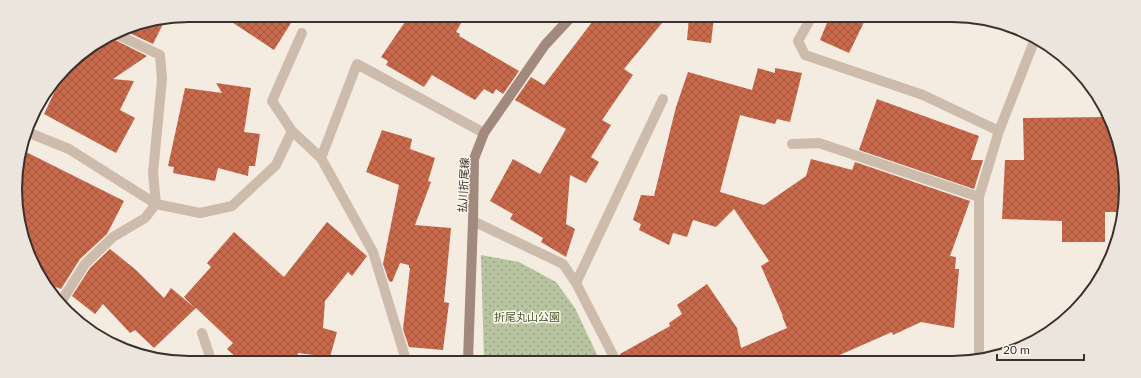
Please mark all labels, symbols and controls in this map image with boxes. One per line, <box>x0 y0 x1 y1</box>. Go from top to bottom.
street label: 払川折尾線 <box>455 157 471 213</box>
park label: 折尾丸山公園 <box>494 310 560 323</box>
scale bar <box>997 336 1084 362</box>
text: 20 m <box>1003 342 1030 357</box>

